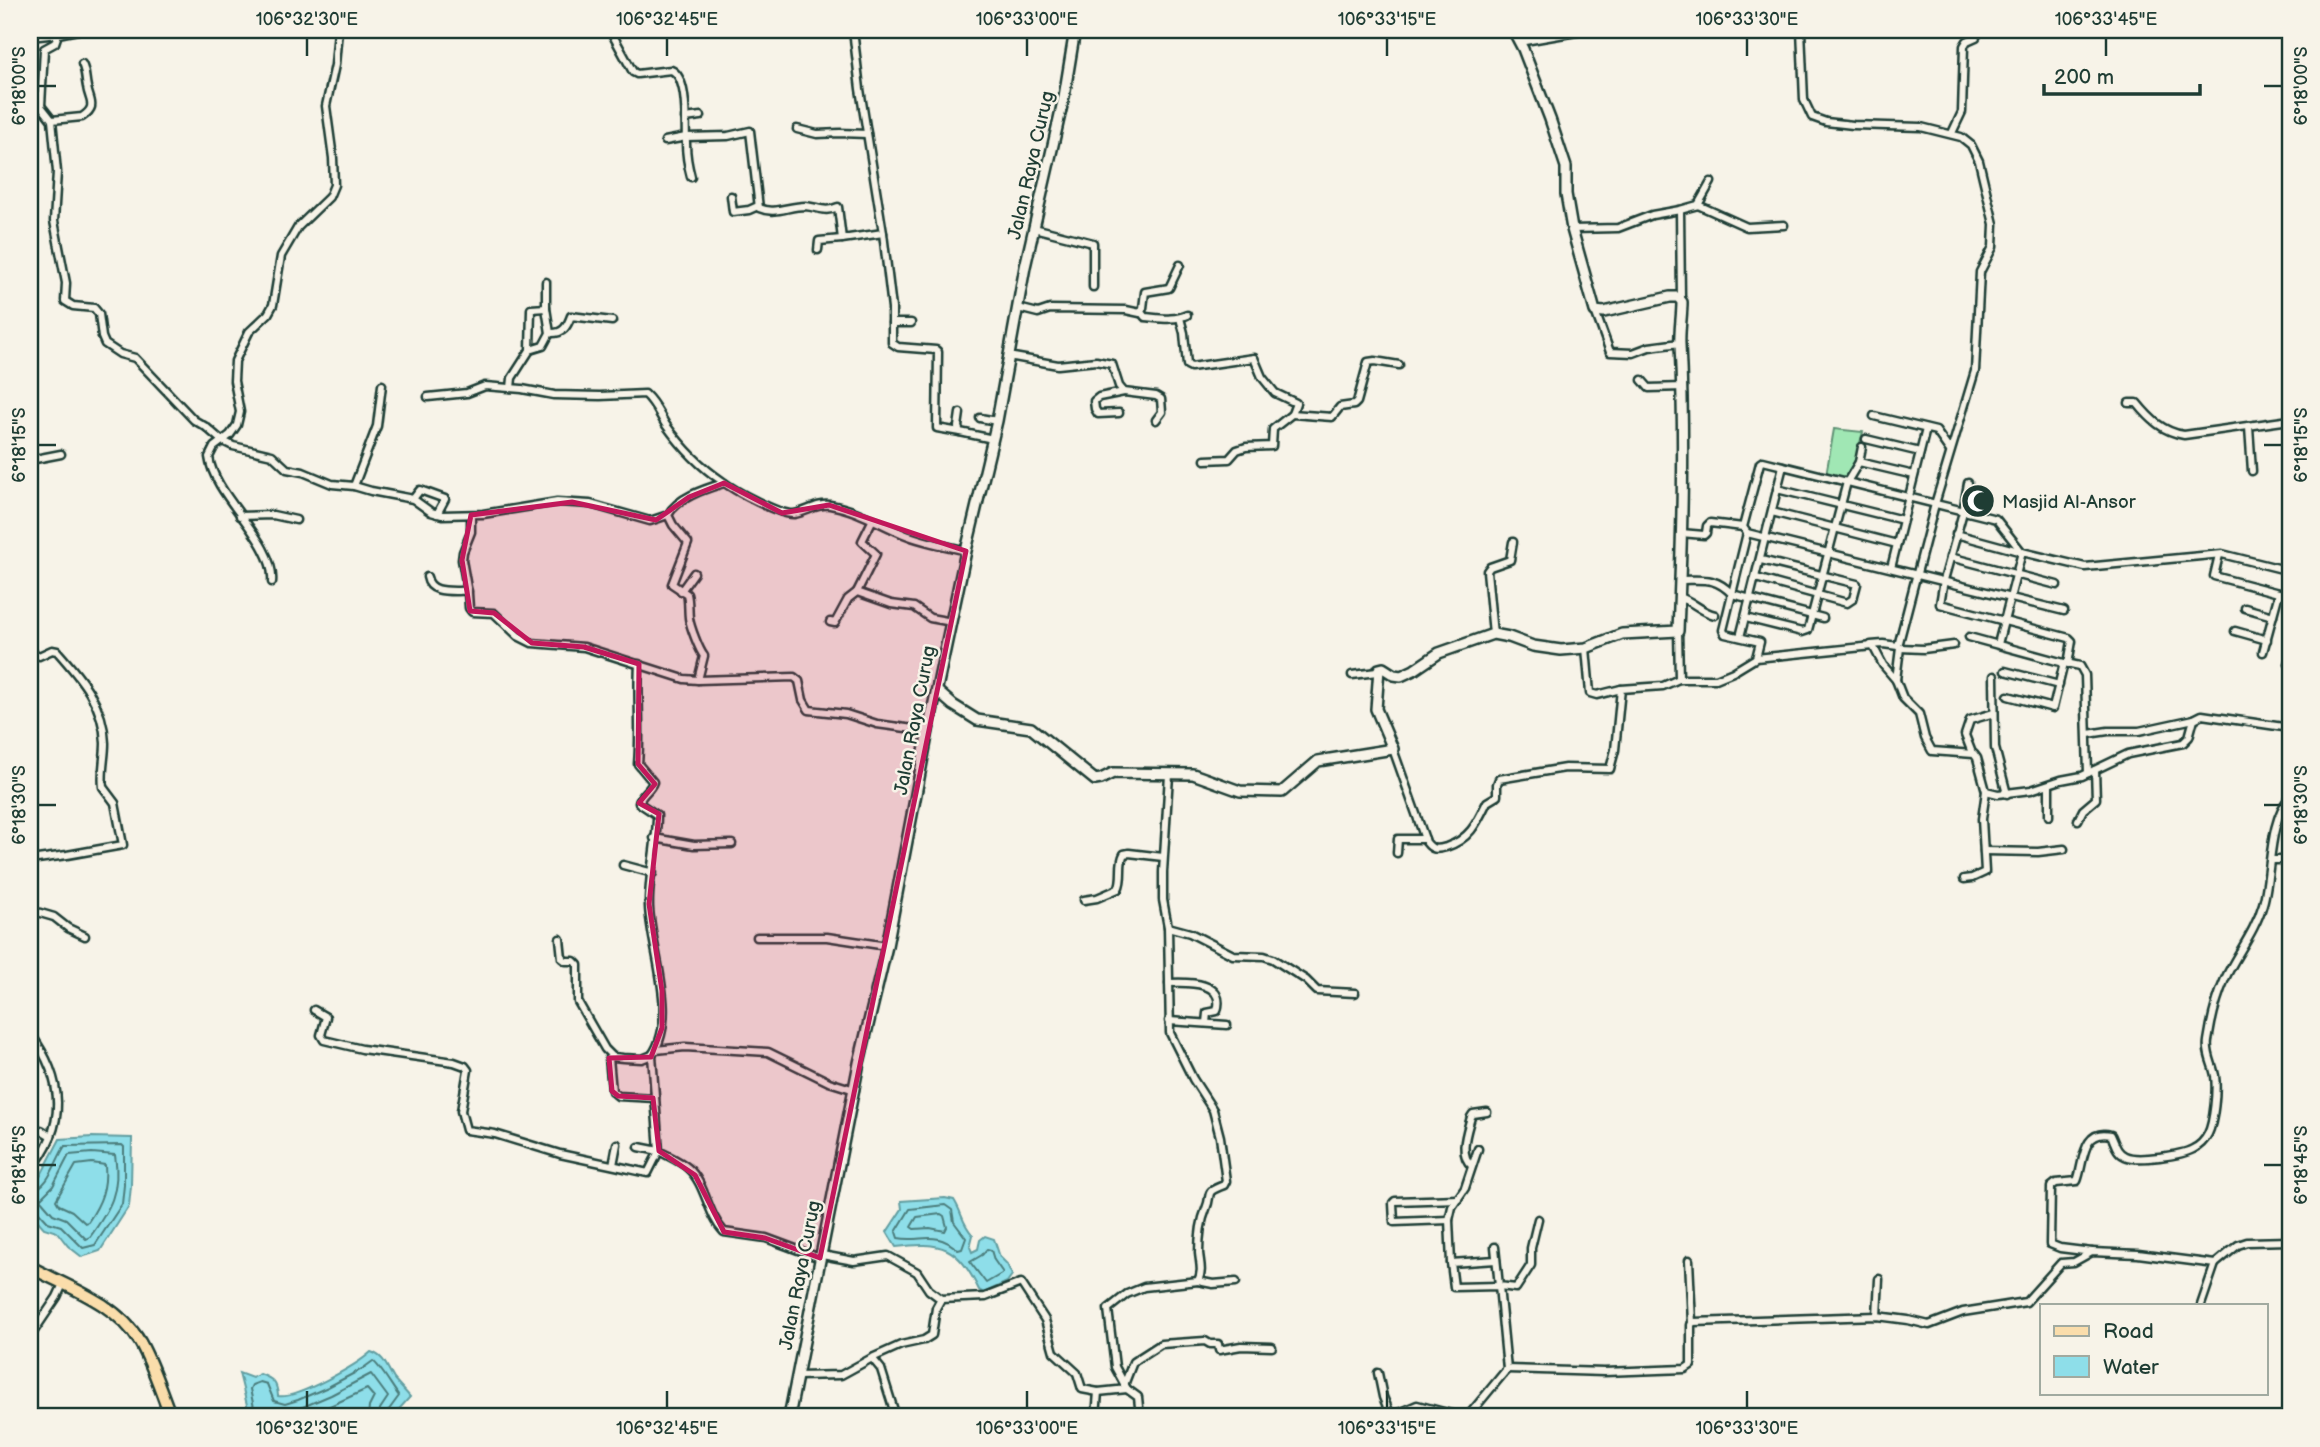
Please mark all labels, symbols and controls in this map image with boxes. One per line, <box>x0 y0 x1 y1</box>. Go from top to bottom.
text: 106°32'30"E <box>256 9 358 30</box>
text: 106°32'45"E <box>616 9 718 30</box>
text: 106°33'00"E <box>976 9 1078 30</box>
text: 106°33'15"E <box>1338 9 1436 30</box>
text: 106°33'30"E <box>1696 9 1799 30</box>
text: 106°33'45"E <box>2055 9 2157 30</box>
text: 6°18'00"S <box>9 46 30 126</box>
text: 6°18'00"S <box>2291 46 2312 126</box>
scale bar <box>2044 52 2199 96</box>
text: 200 m <box>2054 65 2114 90</box>
street label: Jalan Raya Curug <box>1003 89 1060 242</box>
text: 6°18'15"S <box>9 407 30 483</box>
text: 6°18'15"S <box>2291 407 2312 483</box>
mosque icon: Masjid Al-Ansor <box>1959 482 1997 520</box>
place label: Masjid Al-Ansor <box>2002 491 2137 514</box>
street label: Jalan Raya Curug <box>890 644 941 797</box>
text: 6°18'30"S <box>9 765 30 845</box>
text: 6°18'30"S <box>2291 765 2312 845</box>
text: 6°18'45"S <box>9 1125 30 1205</box>
text: 6°18'45"S <box>2291 1125 2312 1205</box>
street label: Jalan Raya Curug <box>775 1199 826 1352</box>
legend <box>2040 1304 2268 1394</box>
text: Road <box>2103 1319 2154 1344</box>
text: Water <box>2103 1355 2159 1380</box>
text: 106°32'30"E <box>256 1418 358 1439</box>
text: 106°32'45"E <box>616 1418 718 1439</box>
text: 106°33'00"E <box>976 1418 1078 1439</box>
text: 106°33'15"E <box>1338 1418 1436 1439</box>
text: 106°33'30"E <box>1696 1418 1799 1439</box>

